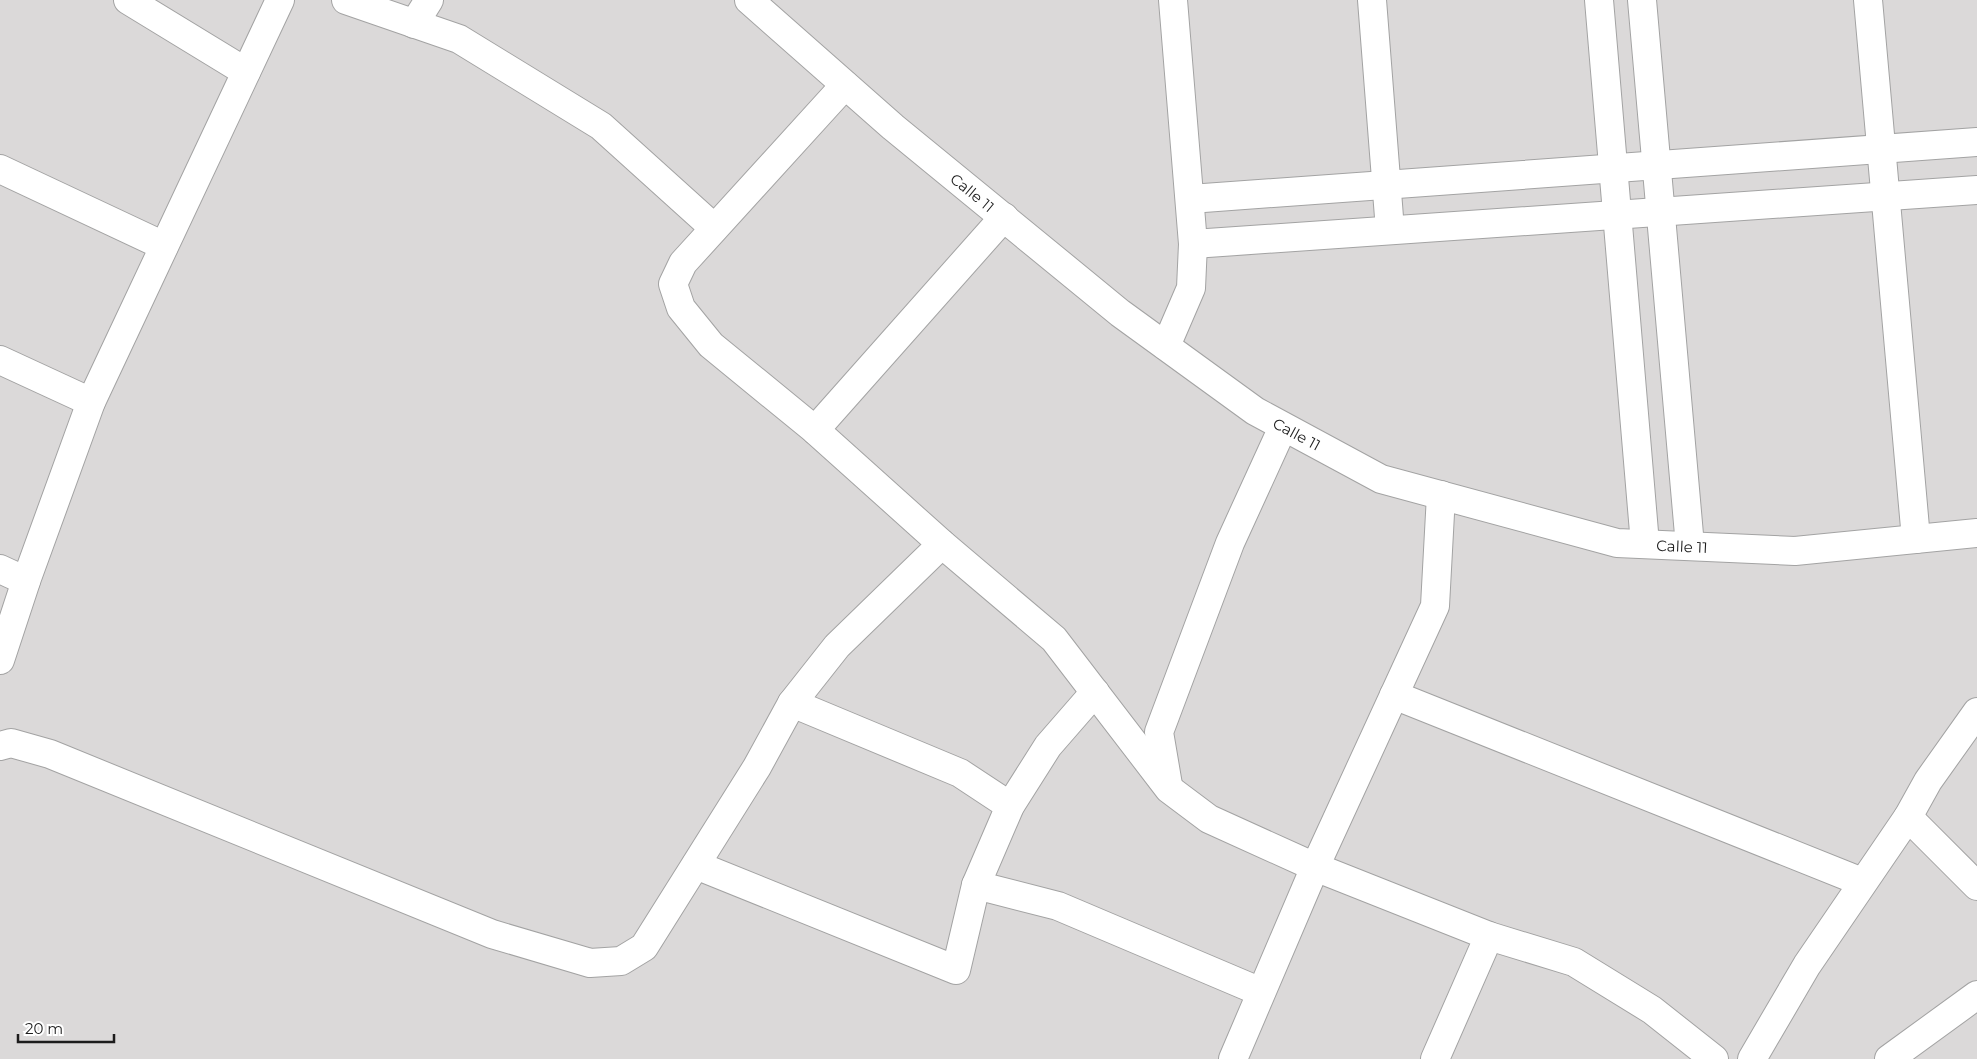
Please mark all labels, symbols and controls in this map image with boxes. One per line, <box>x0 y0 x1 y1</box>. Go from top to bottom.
street label: Calle 11 <box>947 169 999 216</box>
street label: Calle 11 <box>1270 413 1324 454</box>
street label: Calle 11 <box>1656 535 1708 557</box>
scale bar <box>18 1012 114 1044</box>
text: 20 m <box>25 1019 63 1038</box>

